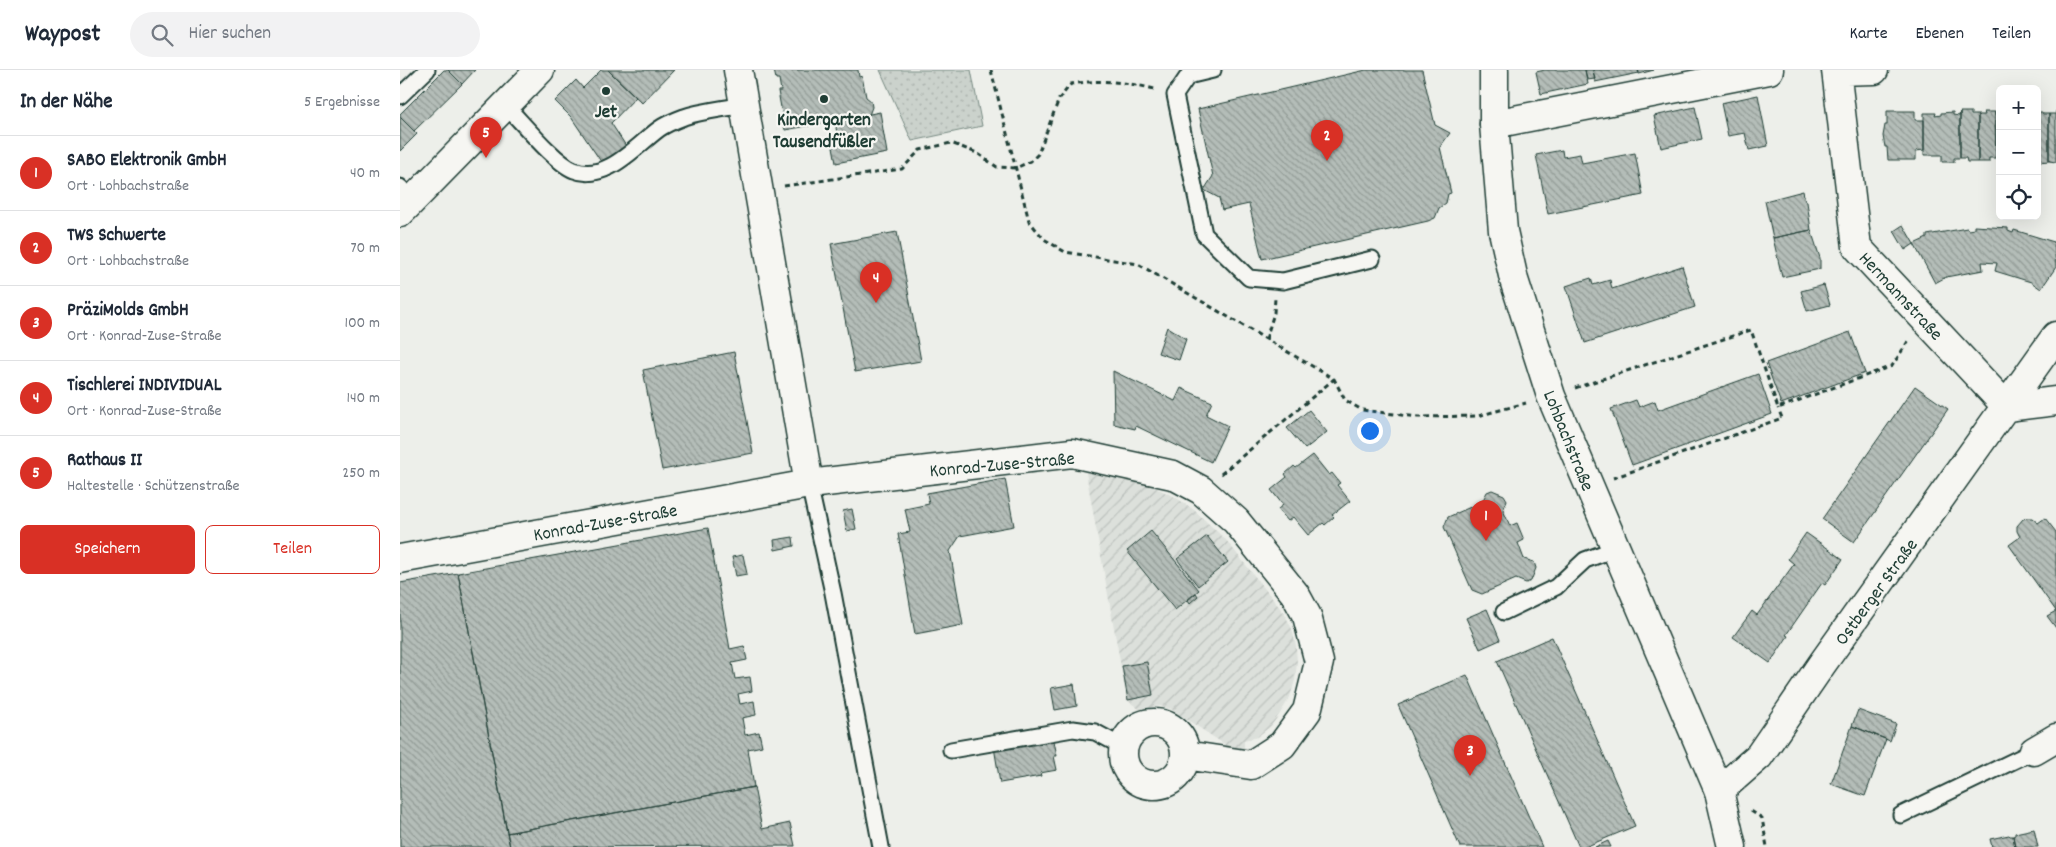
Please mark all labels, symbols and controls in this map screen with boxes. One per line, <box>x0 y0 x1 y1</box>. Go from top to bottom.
search box <box>130 12 480 57</box>
text: Waypost <box>25 18 100 52</box>
icon: search <box>148 21 176 49</box>
text: Hier suchen <box>188 21 271 48</box>
text: Karte <box>1850 22 1888 47</box>
text: Ebenen <box>1916 22 1964 47</box>
text: Teilen <box>1992 22 2031 47</box>
marker: Jet <box>600 85 612 97</box>
map controls <box>1996 85 2041 220</box>
button: + <box>1996 85 2041 130</box>
text: In der Nähe <box>20 88 112 118</box>
text: 5 Ergebnisse <box>304 91 380 114</box>
marker: Kindergarten Tausendfüßler <box>818 93 830 105</box>
place label: Jet <box>595 100 617 127</box>
place label: Kindergarten Tausendfüßler <box>773 108 876 157</box>
pin: 5 <box>470 117 502 158</box>
pin: 2 <box>1311 120 1343 161</box>
button: − <box>1996 130 2041 175</box>
text: SABO Elektronik GmbH <box>67 148 227 175</box>
text: 1 <box>34 162 38 185</box>
text: 40 m <box>350 162 380 185</box>
text: Ort · Lohbachstraße <box>67 175 189 198</box>
button: locate <box>1996 175 2041 220</box>
text: TWS Schwerte <box>67 223 166 250</box>
text: 2 <box>33 237 40 260</box>
text: 70 m <box>350 237 380 260</box>
street label: Hermannstraße <box>1851 247 1948 348</box>
text: Ort · Lohbachstraße <box>67 250 189 273</box>
pin: 4 <box>860 262 892 303</box>
text: PräziMolds GmbH <box>67 298 189 325</box>
text: 3 <box>32 312 40 335</box>
text: 100 m <box>344 312 380 335</box>
text: Ort · Konrad-Zuse-Straße <box>67 325 222 348</box>
text: Tischlerei INDIVIDUAL <box>67 373 222 400</box>
text: 4 <box>33 387 39 410</box>
text: 140 m <box>346 387 380 410</box>
street label: Lohbachstraße <box>1534 387 1599 496</box>
text: Ort · Konrad-Zuse-Straße <box>67 400 222 423</box>
your location <box>1357 418 1383 444</box>
street label: Konrad-Zuse-Straße <box>929 447 1076 486</box>
text: Rathaus II <box>67 448 142 475</box>
text: 5 <box>32 462 40 485</box>
text: 250 m <box>342 462 380 485</box>
text: Haltestelle · Schützenstraße <box>67 475 240 498</box>
street label: Konrad-Zuse-Straße <box>532 499 680 550</box>
pin: 1 <box>1470 500 1502 541</box>
button: Speichern <box>20 525 195 574</box>
button: Teilen <box>205 525 380 574</box>
street label: Ostberger Straße <box>1830 534 1926 652</box>
pin: 3 <box>1454 735 1486 776</box>

